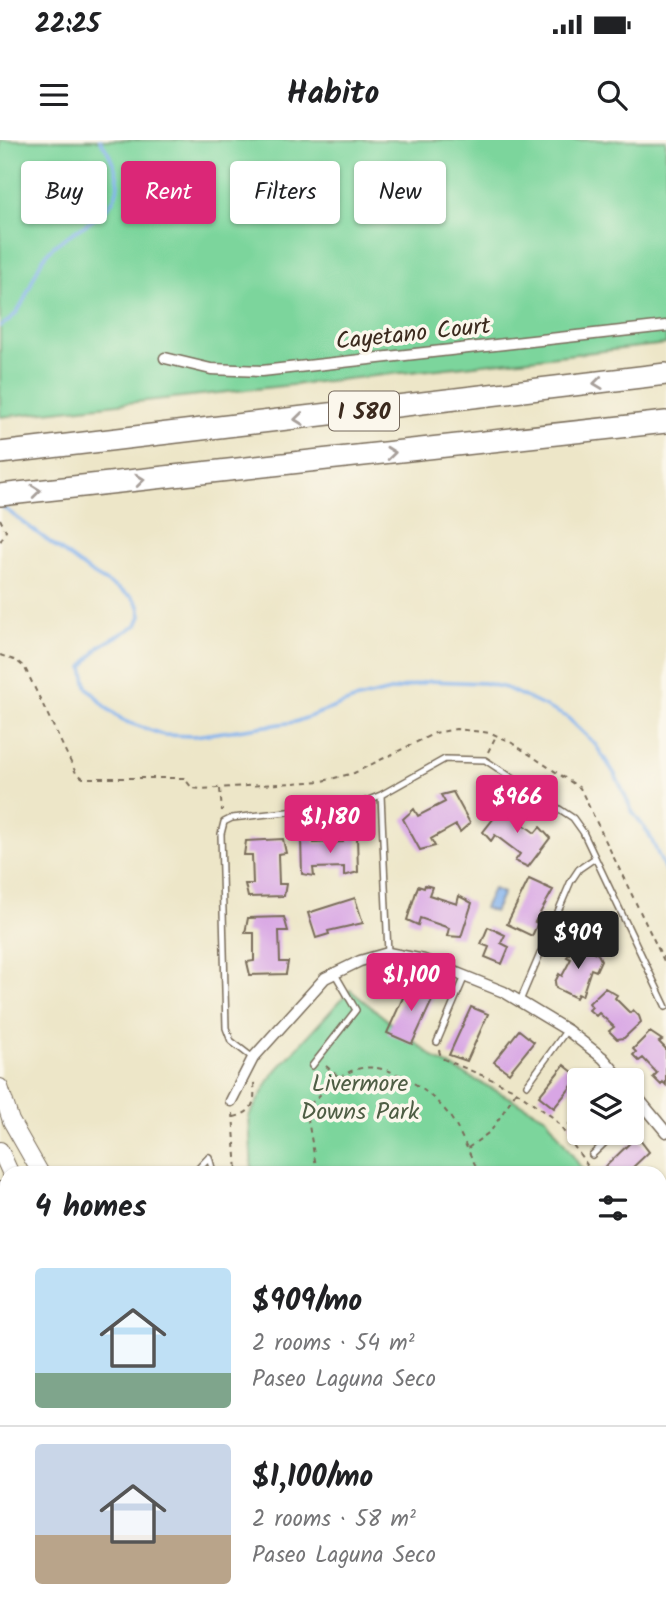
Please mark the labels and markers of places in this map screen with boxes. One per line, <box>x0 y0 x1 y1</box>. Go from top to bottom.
pin: $966 <box>476 776 558 835</box>
pin: $1,180 <box>273 796 387 855</box>
pin: $909 <box>537 912 619 971</box>
pin: $1,100 <box>354 954 468 1013</box>

